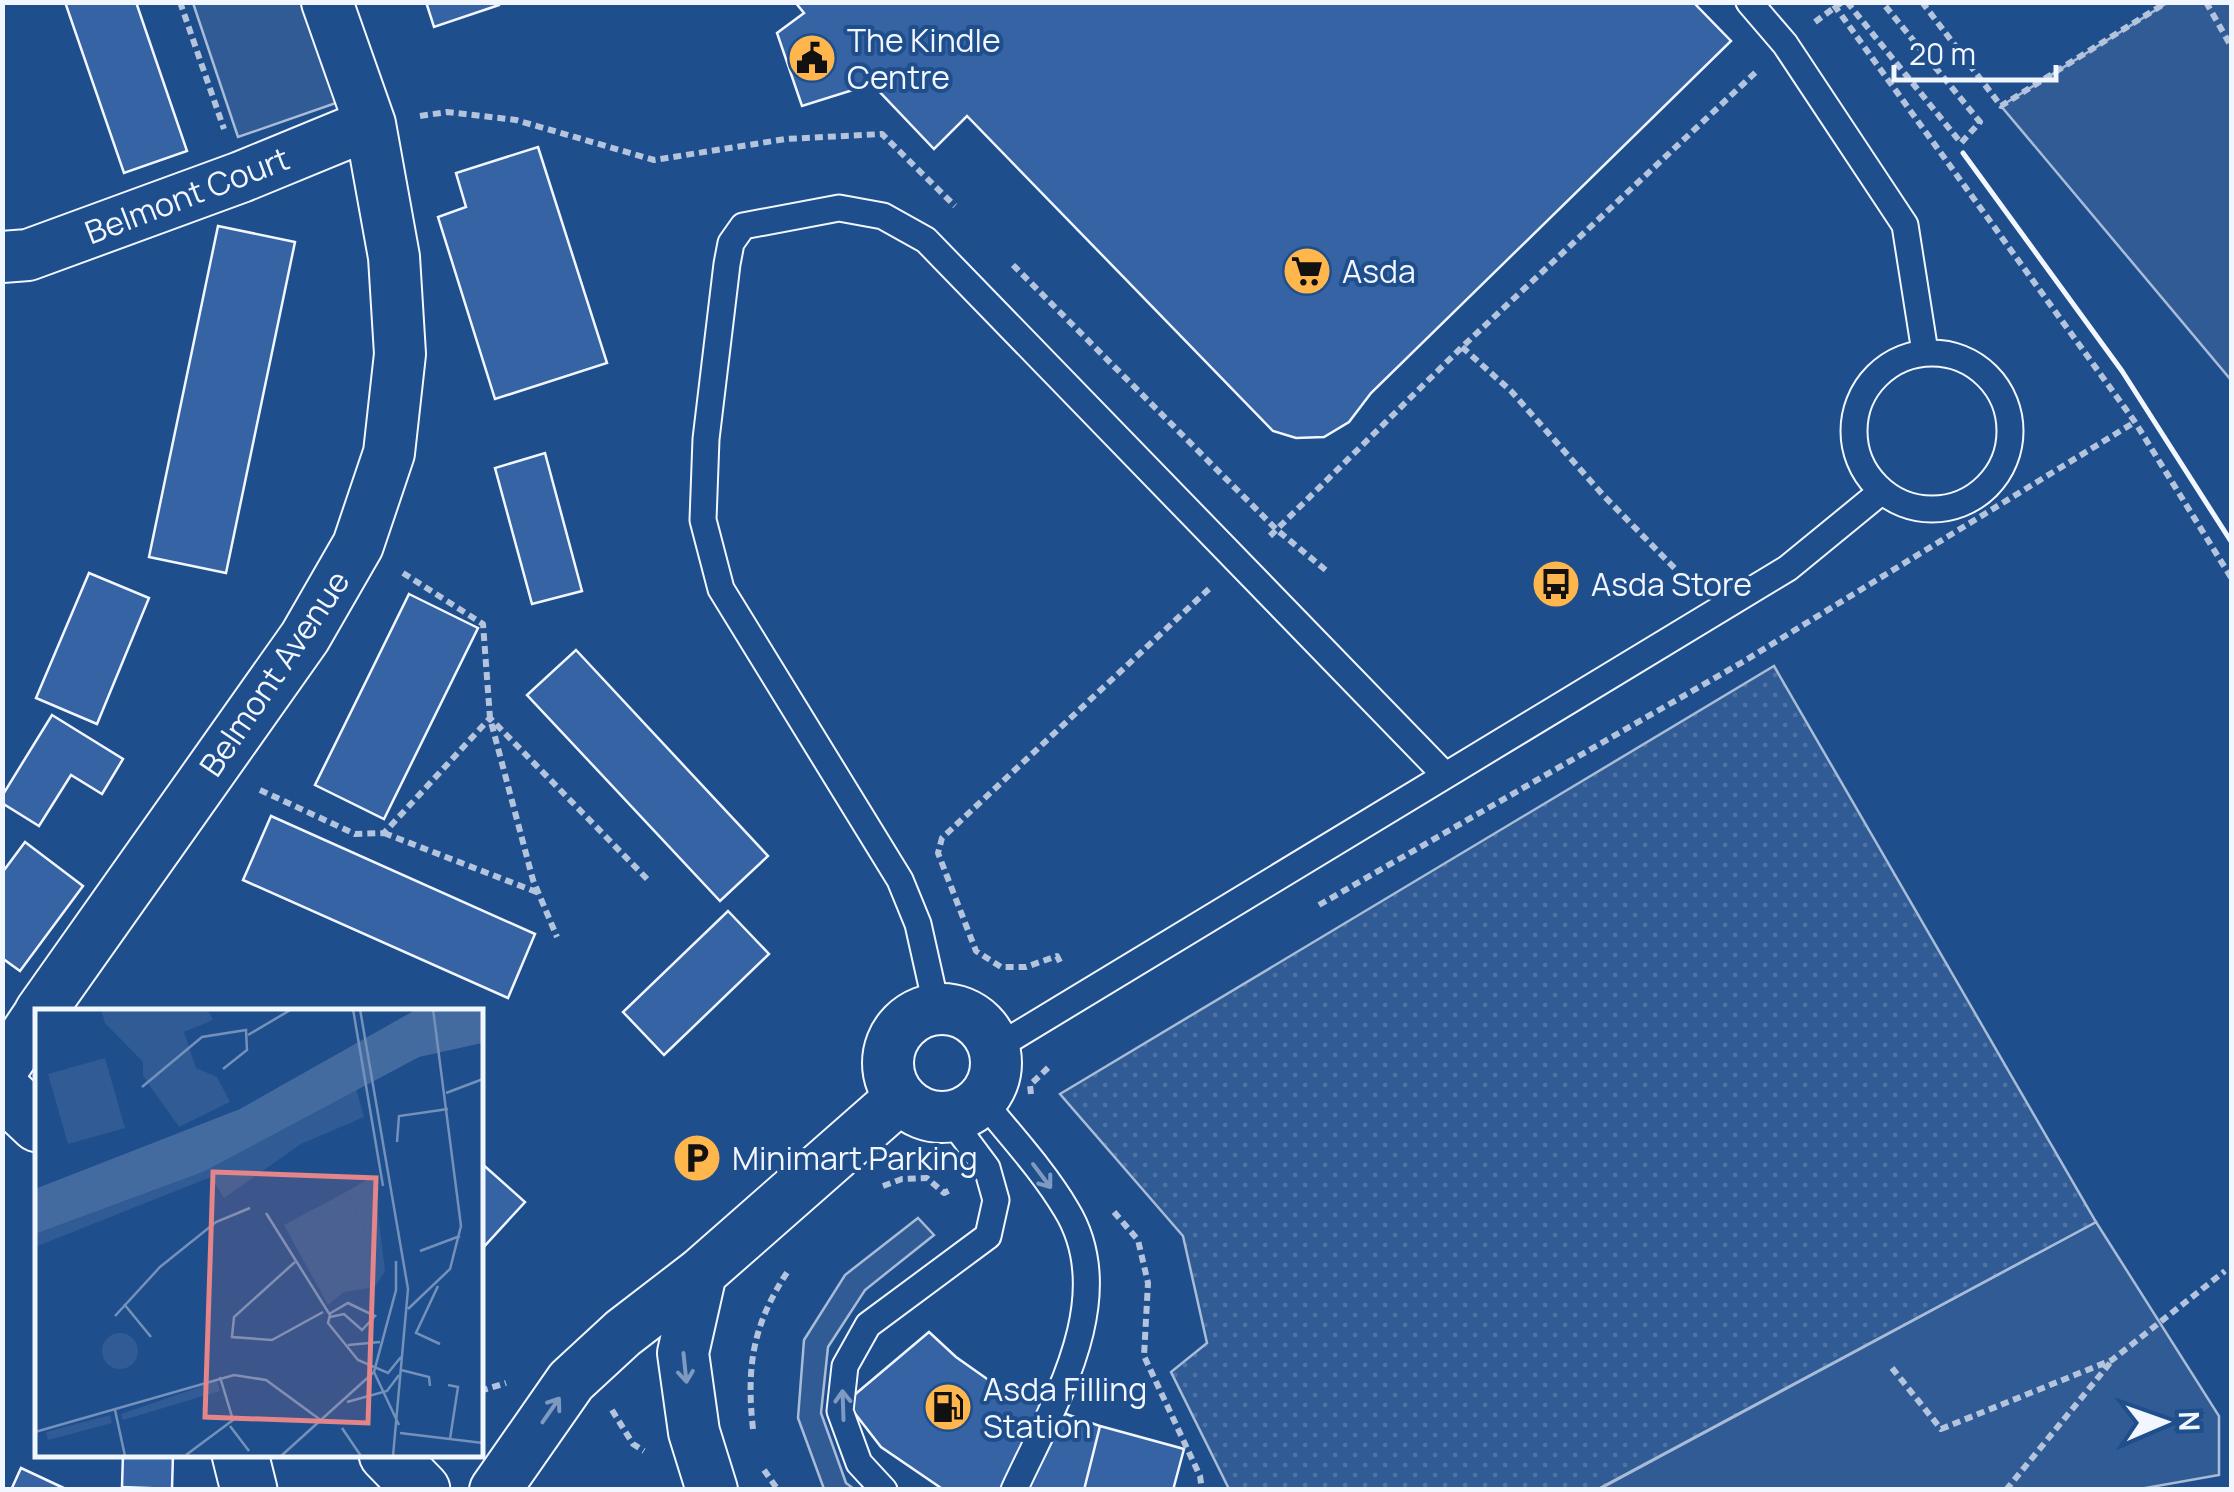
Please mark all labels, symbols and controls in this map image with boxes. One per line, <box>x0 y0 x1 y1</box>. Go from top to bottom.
place label: The Kindle Centre <box>847 18 1001 99</box>
scale bar <box>1894 20 2056 82</box>
public building icon: The Kindle Centre <box>786 32 838 84</box>
text: 20 m <box>1909 33 1976 74</box>
street label: Belmont Court <box>79 136 295 254</box>
supermarket icon: Asda <box>1281 245 1333 297</box>
place label: Asda <box>1342 249 1416 293</box>
bus stop icon: Asda Store <box>1530 558 1582 610</box>
street label: Belmont Avenue <box>189 561 359 785</box>
place label: Asda Store <box>1591 562 1752 606</box>
inset map <box>35 1009 482 1457</box>
parking icon: Minimart Parking <box>671 1132 723 1184</box>
place label: Minimart Parking <box>732 1136 978 1180</box>
one-way arrow <box>1032 1162 1053 1189</box>
one-way arrow <box>676 1351 695 1384</box>
place label: Asda Filling Station <box>983 1367 1147 1448</box>
north arrow <box>2114 1372 2214 1472</box>
fuel station icon: Asda Filling Station <box>922 1381 974 1433</box>
one-way arrow <box>833 1389 852 1422</box>
one-way arrow <box>540 1396 561 1424</box>
text: N <box>2171 1410 2209 1432</box>

